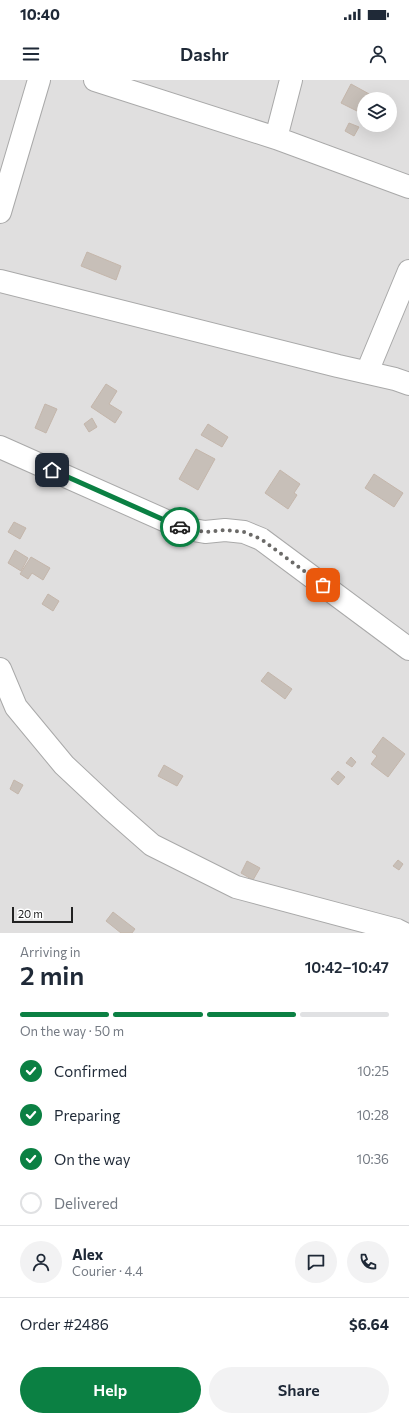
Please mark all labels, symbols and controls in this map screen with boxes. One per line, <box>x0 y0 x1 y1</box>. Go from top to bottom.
text: 10:40 <box>20 5 60 23</box>
icon: menu <box>20 43 42 65</box>
text: Dashr <box>180 43 229 65</box>
icon: person <box>367 43 389 65</box>
map controls <box>357 92 397 132</box>
button: layers <box>357 92 397 132</box>
pin <box>35 453 69 487</box>
icon: home <box>41 459 63 481</box>
courier <box>160 507 200 547</box>
icon: car <box>169 516 191 538</box>
pin <box>306 568 340 602</box>
icon: bag <box>312 574 334 596</box>
scale bar <box>12 905 73 924</box>
text: 20 m <box>18 907 43 920</box>
text: Arriving in <box>20 944 80 960</box>
text: 10:42–10:47 <box>305 958 389 976</box>
text: 2 min <box>20 959 84 990</box>
text: On the way · 50 m <box>20 1023 124 1039</box>
icon: check <box>20 1060 42 1082</box>
text: Confirmed <box>54 1062 127 1080</box>
text: 10:25 <box>357 1063 389 1079</box>
icon: check <box>20 1104 42 1126</box>
text: Preparing <box>54 1106 120 1124</box>
text: 10:28 <box>357 1107 389 1123</box>
icon: check <box>20 1148 42 1170</box>
text: On the way <box>54 1150 131 1168</box>
text: 10:36 <box>357 1151 389 1167</box>
text: Delivered <box>54 1194 118 1212</box>
button: person <box>20 1241 62 1283</box>
button: chat <box>295 1241 337 1283</box>
button: phone <box>347 1241 389 1283</box>
text: Alex <box>72 1245 103 1263</box>
text: Courier · 4.4 <box>72 1263 143 1279</box>
text: Order #2486 <box>20 1315 109 1333</box>
text: $6.64 <box>349 1315 389 1333</box>
button: Help <box>20 1367 201 1413</box>
button: Share <box>209 1367 389 1413</box>

